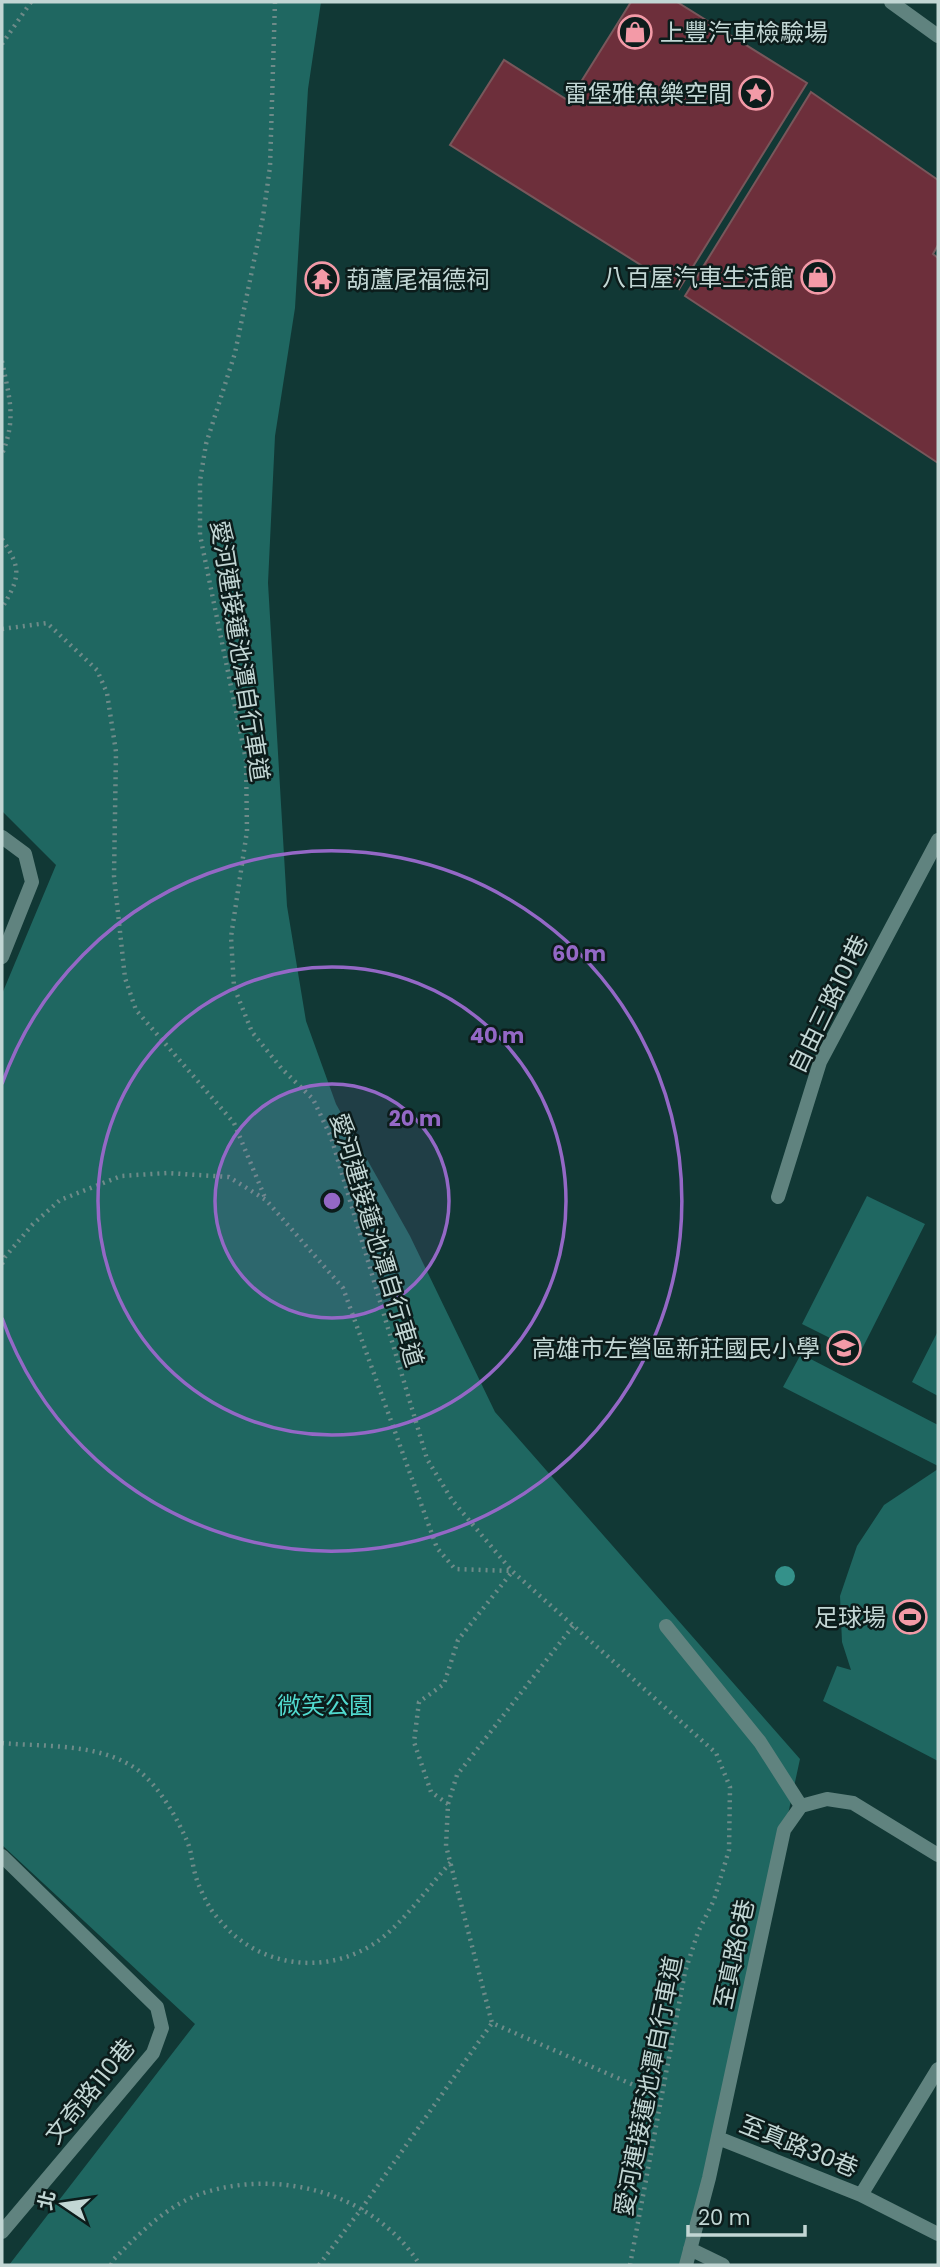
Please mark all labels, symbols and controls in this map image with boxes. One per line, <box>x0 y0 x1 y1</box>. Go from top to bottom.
shop icon: 上豐汽車檢驗場 <box>616 13 654 51</box>
place label: 上豐汽車檢驗場 <box>660 16 828 49</box>
place icon: 雷堡雅魚樂空間 <box>737 74 775 112</box>
place label: 雷堡雅魚樂空間 <box>564 77 732 110</box>
shop icon: 八百屋汽車生活館 <box>799 258 837 296</box>
temple icon: 葫蘆尾福德祠 <box>303 260 341 298</box>
place label: 八百屋汽車生活館 <box>602 261 794 294</box>
place label: 葫蘆尾福德祠 <box>346 263 490 296</box>
street label: 愛河連接蓮池潭自行車道 <box>203 518 277 784</box>
street label: 自由三路101巷 <box>780 929 876 1079</box>
text: 60 m <box>552 939 606 968</box>
text: 40 m <box>470 1021 524 1050</box>
text: 20 m <box>389 1104 441 1133</box>
street label: 愛河連接蓮池潭自行車道 <box>323 1109 431 1371</box>
centre of rings <box>320 1189 344 1213</box>
school or university icon: 高雄市左營區新莊國民小學 <box>825 1329 863 1367</box>
place label: 高雄市左營區新莊國民小學 <box>532 1332 820 1365</box>
sports icon: 足球場 <box>891 1598 929 1636</box>
place label: 足球場 <box>814 1601 886 1634</box>
park label: 微笑公園 <box>277 1689 373 1722</box>
street label: 至真路6巷 <box>706 1896 762 2012</box>
street label: 愛河連接蓮池潭自行車道 <box>607 1953 689 2219</box>
street label: 文奇路110巷 <box>37 2031 143 2151</box>
street label: 至真路30巷 <box>735 2107 863 2185</box>
north arrow <box>28 2169 98 2239</box>
text: 北 <box>32 2188 62 2213</box>
scale bar <box>688 2194 805 2238</box>
text: 20 m <box>698 2203 751 2232</box>

